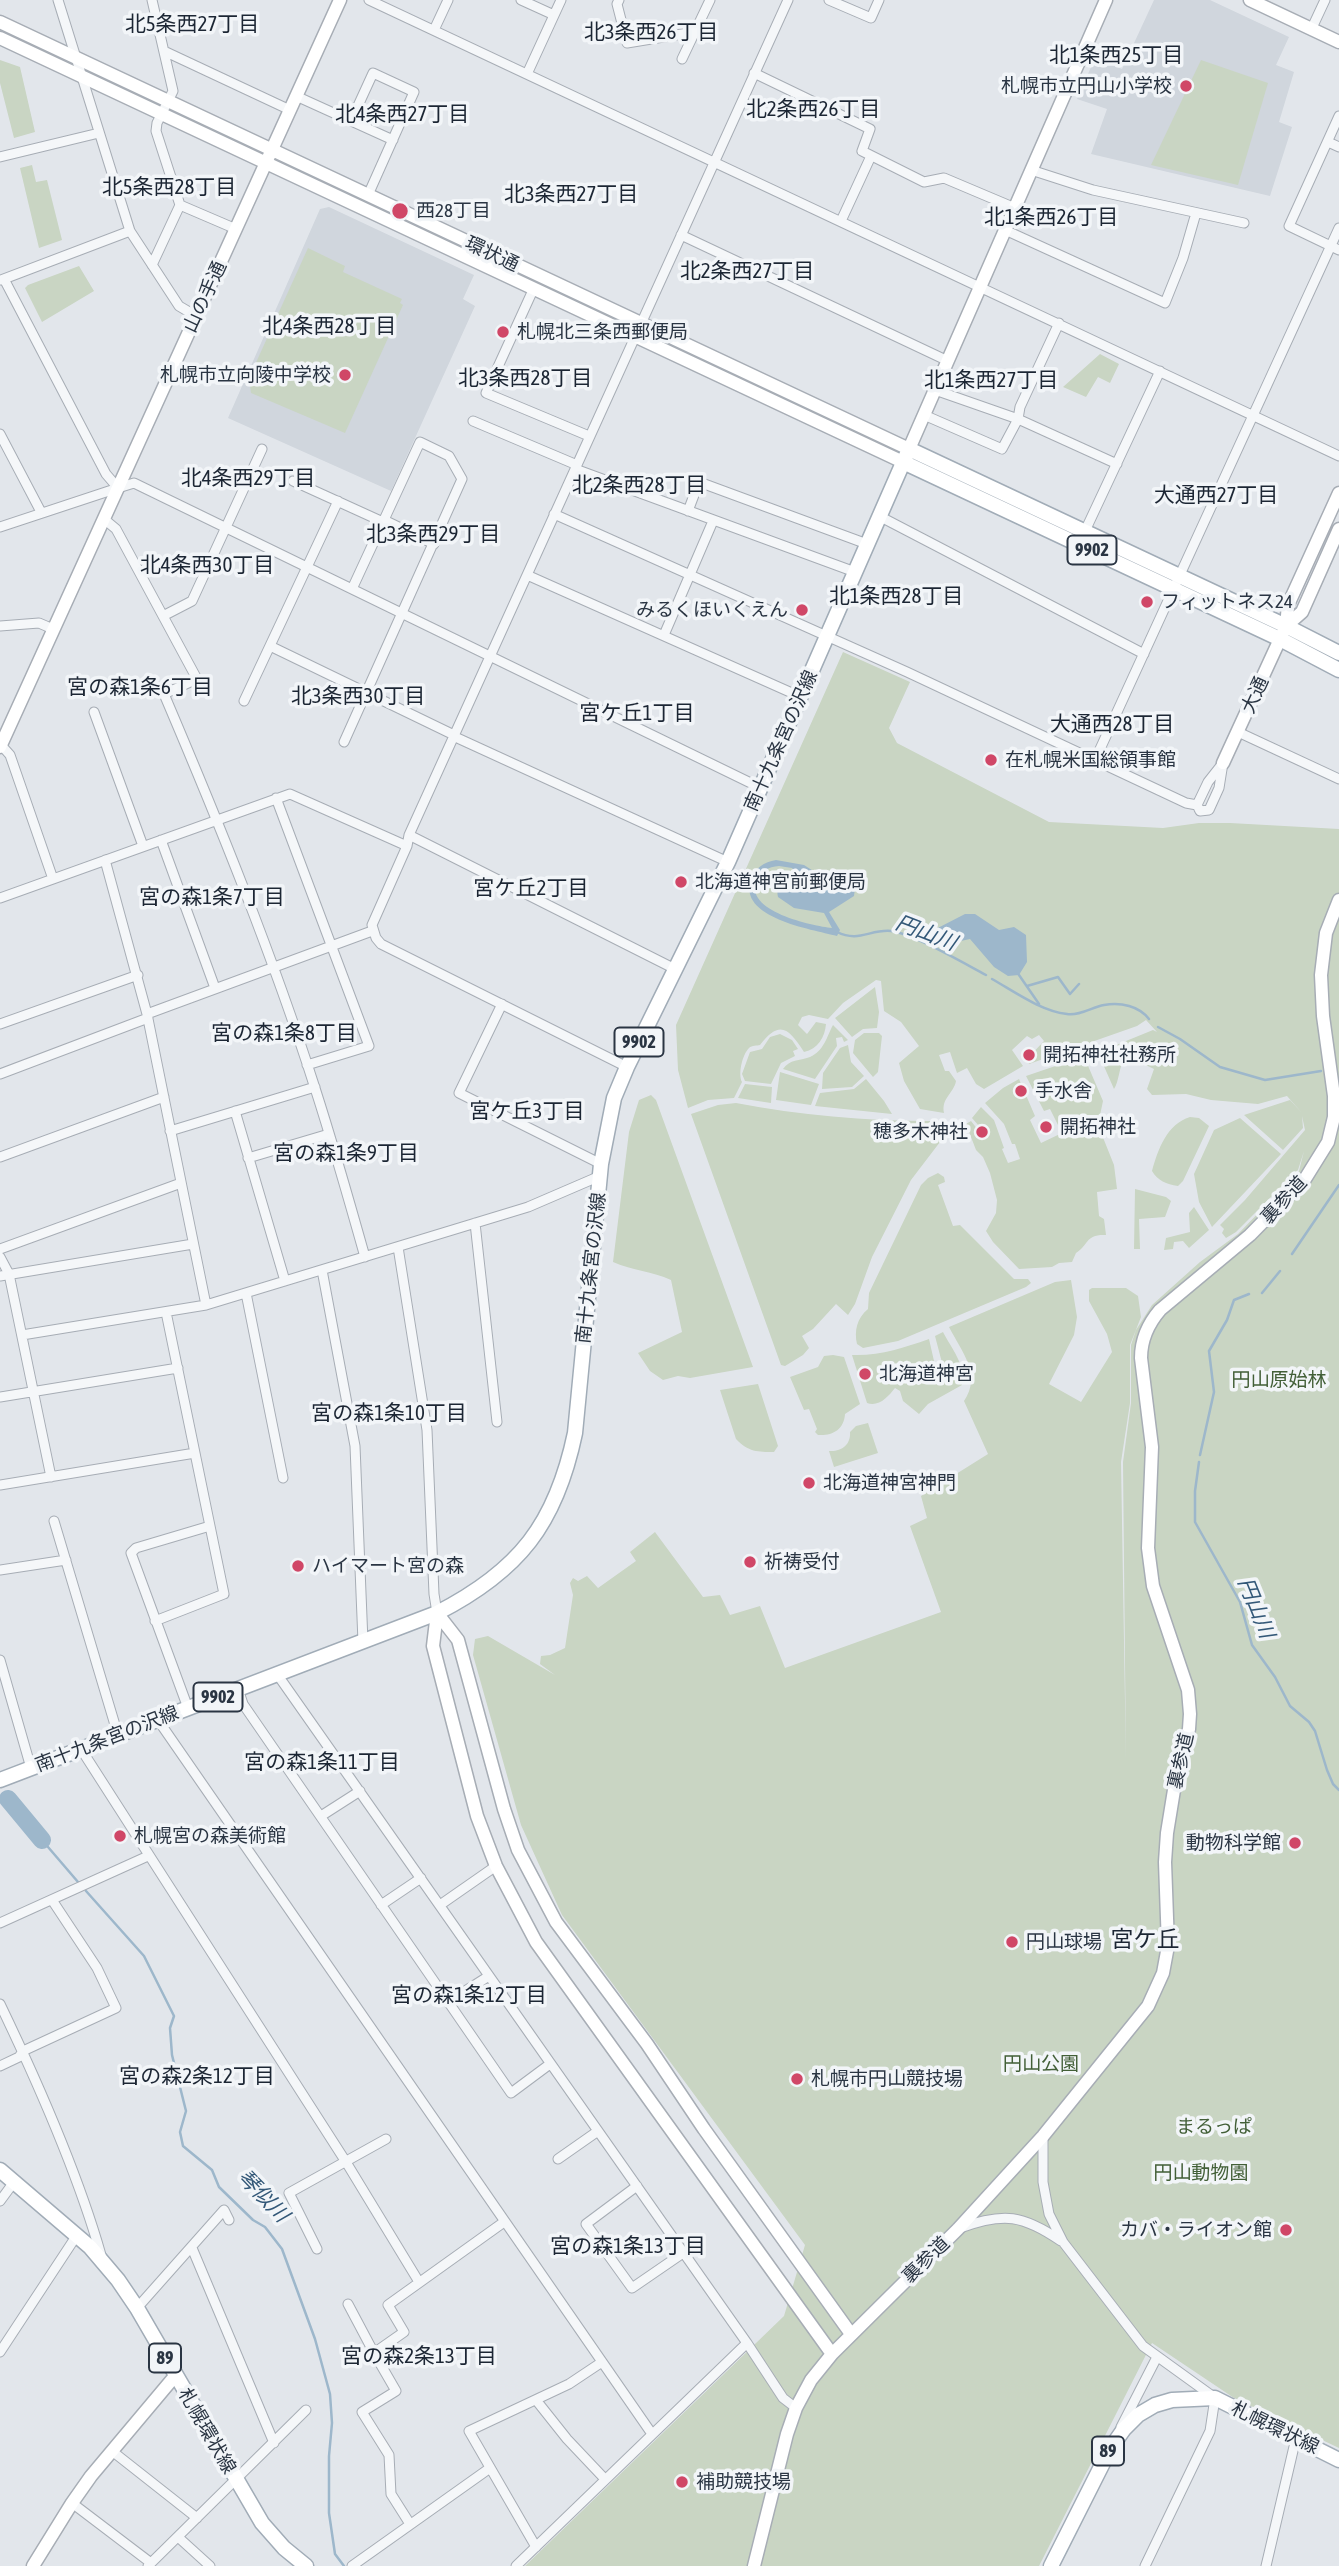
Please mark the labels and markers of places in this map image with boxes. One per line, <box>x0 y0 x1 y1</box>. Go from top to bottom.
place label: 札幌市立円山小学校 <box>1001 75 1172 97</box>
marker: 札幌市立円山小学校 <box>1178 78 1194 94</box>
place label: 西28丁目 <box>416 200 491 222</box>
marker: 西28丁目 <box>390 201 410 221</box>
place label: 札幌北三条西郵便局 <box>517 321 688 343</box>
marker: 札幌北三条西郵便局 <box>495 324 511 340</box>
place label: 札幌市立向陵中学校 <box>160 364 331 386</box>
marker: 札幌市立向陵中学校 <box>337 367 353 383</box>
place label: フィットネス24 <box>1161 591 1293 613</box>
marker: フィットネス24 <box>1139 594 1155 610</box>
place label: みるくほいくえん <box>636 599 788 621</box>
marker: みるくほいくえん <box>794 602 810 618</box>
place label: 在札幌米国総領事館 <box>1005 749 1176 771</box>
marker: 在札幌米国総領事館 <box>983 752 999 768</box>
place label: 北海道神宮前郵便局 <box>695 871 866 893</box>
marker: 北海道神宮前郵便局 <box>673 874 689 890</box>
place label: 開拓神社社務所 <box>1043 1044 1176 1066</box>
marker: 開拓神社社務所 <box>1021 1047 1037 1063</box>
place label: 手水舎 <box>1035 1080 1092 1102</box>
marker: 手水舎 <box>1013 1083 1029 1099</box>
place label: 開拓神社 <box>1060 1116 1136 1138</box>
marker: 開拓神社 <box>1038 1119 1054 1135</box>
place label: 穂多木神社 <box>873 1121 968 1143</box>
marker: 穂多木神社 <box>974 1124 990 1140</box>
place label: 北海道神宮 <box>879 1363 974 1385</box>
marker: 北海道神宮 <box>857 1366 873 1382</box>
place label: 北海道神宮神門 <box>823 1472 956 1494</box>
marker: 北海道神宮神門 <box>801 1475 817 1491</box>
place label: 祈祷受付 <box>764 1551 840 1573</box>
marker: 祈祷受付 <box>742 1554 758 1570</box>
place label: ハイマート宮の森 <box>312 1555 464 1577</box>
marker: ハイマート宮の森 <box>290 1558 306 1574</box>
place label: 札幌宮の森美術館 <box>134 1825 286 1847</box>
marker: 札幌宮の森美術館 <box>112 1828 128 1844</box>
place label: 動物科学館 <box>1186 1832 1281 1854</box>
marker: 動物科学館 <box>1287 1835 1303 1851</box>
place label: 円山球場 <box>1026 1931 1102 1953</box>
marker: 円山球場 <box>1004 1934 1020 1950</box>
place label: 札幌市円山競技場 <box>811 2068 963 2090</box>
marker: 札幌市円山競技場 <box>789 2071 805 2087</box>
place label: カバ・ライオン館 <box>1120 2219 1272 2241</box>
marker: カバ・ライオン館 <box>1278 2222 1294 2238</box>
place label: 補助競技場 <box>696 2471 791 2493</box>
marker: 補助競技場 <box>674 2474 690 2490</box>

